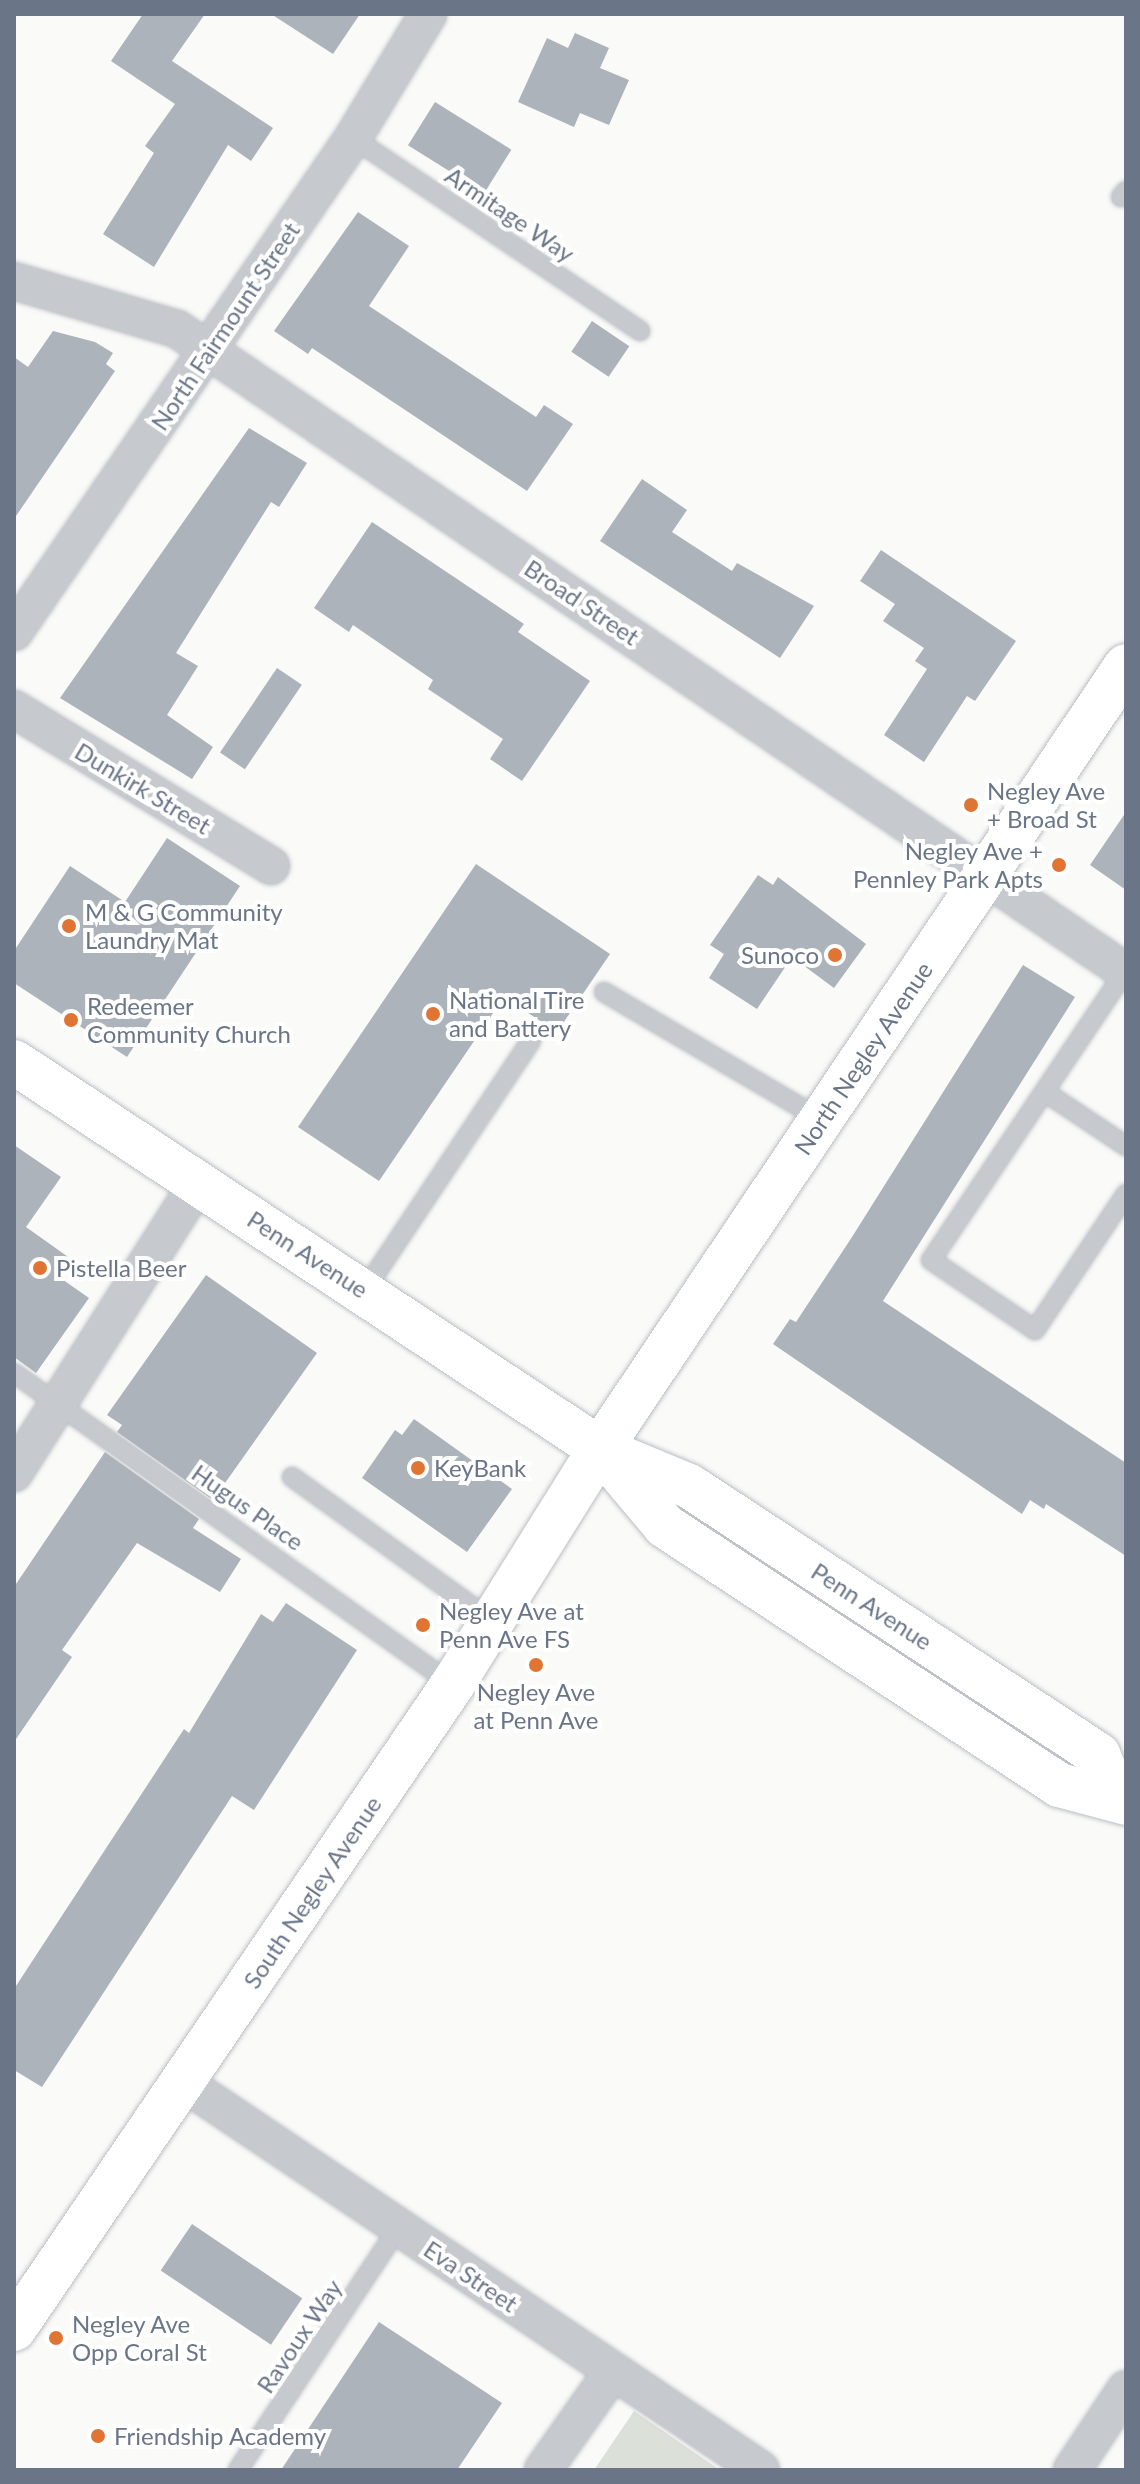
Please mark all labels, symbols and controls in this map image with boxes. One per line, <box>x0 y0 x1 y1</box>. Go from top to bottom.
street label: Armitage Way <box>440 160 580 268</box>
street label: North Fairmount Street <box>145 217 305 435</box>
street label: Broad Street <box>519 553 645 651</box>
street label: Dunkirk Street <box>70 736 216 840</box>
place label: Negley Ave + Broad St <box>987 777 1107 833</box>
marker: Negley Ave + Broad St <box>962 796 980 814</box>
place label: Negley Ave + Pennley Park Apts <box>852 837 1043 893</box>
marker: Negley Ave + Pennley Park Apts <box>1050 856 1068 874</box>
place label: M & G Community Laundry Mat <box>85 898 283 954</box>
marker: M & G Community Laundry Mat <box>60 917 78 935</box>
place label: Sunoco <box>741 941 819 969</box>
marker: Sunoco <box>826 946 844 964</box>
street label: North Negley Avenue <box>787 956 939 1160</box>
place label: National Tire and Battery <box>449 986 585 1042</box>
place label: Redeemer Community Church <box>87 992 291 1048</box>
marker: National Tire and Battery <box>424 1005 442 1023</box>
marker: Redeemer Community Church <box>62 1011 80 1029</box>
street label: Penn Avenue <box>242 1204 374 1304</box>
place label: Pistella Beer <box>56 1254 187 1282</box>
marker: Pistella Beer <box>31 1259 49 1277</box>
place label: KeyBank <box>434 1454 526 1482</box>
street label: Hugus Place <box>187 1458 309 1556</box>
marker: KeyBank <box>409 1459 427 1477</box>
street label: Penn Avenue <box>806 1556 938 1656</box>
place label: Negley Ave at Penn Ave FS <box>439 1597 585 1653</box>
marker: Negley Ave at Penn Ave FS <box>414 1616 432 1634</box>
marker: Negley Ave at Penn Ave <box>527 1656 545 1674</box>
place label: Negley Ave at Penn Ave <box>473 1678 599 1734</box>
street label: South Negley Avenue <box>237 1790 387 1994</box>
street label: Eva Street <box>419 2234 523 2318</box>
street label: Ravoux Way <box>250 2274 348 2398</box>
place label: Negley Ave Opp Coral St <box>72 2310 207 2366</box>
marker: Negley Ave Opp Coral St <box>47 2329 65 2347</box>
place label: Friendship Academy <box>114 2422 327 2450</box>
marker: Friendship Academy <box>89 2427 107 2445</box>

